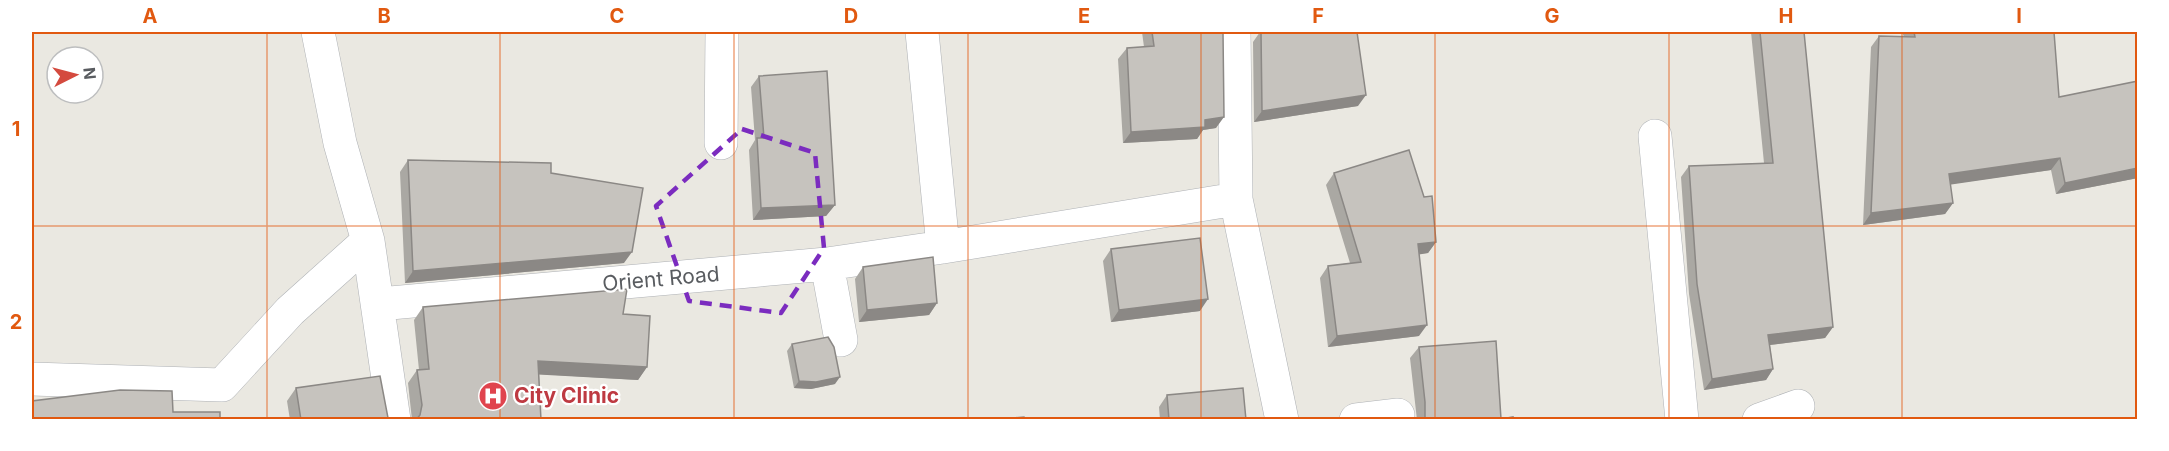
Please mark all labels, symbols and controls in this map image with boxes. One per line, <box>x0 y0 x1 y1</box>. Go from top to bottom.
text: A <box>143 4 158 28</box>
text: B <box>377 4 391 28</box>
text: C <box>610 4 624 28</box>
text: D <box>844 4 858 28</box>
text: E <box>1078 4 1090 28</box>
text: F <box>1312 4 1324 28</box>
text: G <box>1544 4 1560 28</box>
text: H <box>1779 4 1793 28</box>
text: I <box>2016 4 2022 28</box>
north arrow <box>45 45 105 105</box>
text: N <box>79 66 101 81</box>
text: 1 <box>12 117 20 141</box>
street label: Orient Road <box>601 261 721 296</box>
text: 2 <box>10 310 22 334</box>
hospital icon: City Clinic <box>477 380 509 412</box>
place label: City Clinic <box>514 383 619 408</box>

